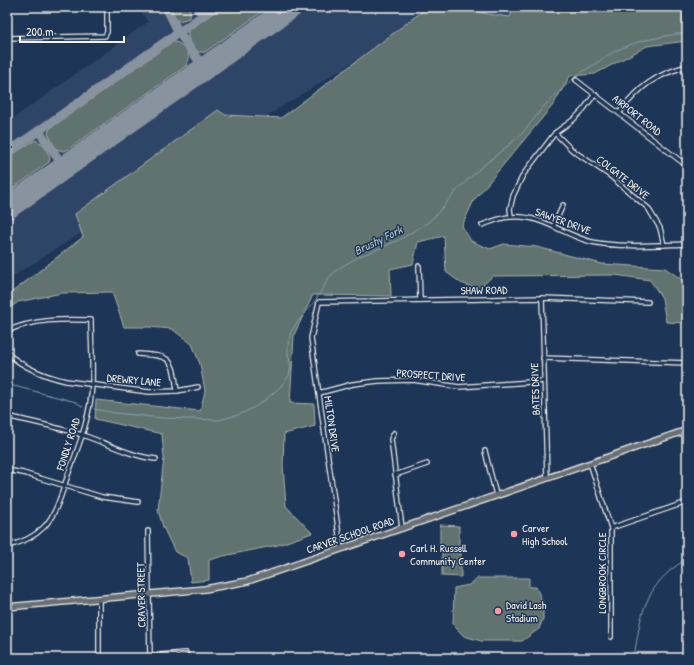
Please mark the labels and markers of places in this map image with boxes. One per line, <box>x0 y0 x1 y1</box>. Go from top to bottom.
place label: Carver High School <box>522 521 567 548</box>
marker: Carver High School <box>509 529 519 539</box>
place label: Carl H. Russell Community Center <box>410 541 487 568</box>
marker: Carl H. Russell Community Center <box>397 549 407 559</box>
place label: David Lash Stadium <box>506 598 547 625</box>
marker: David Lash Stadium <box>493 606 503 616</box>

